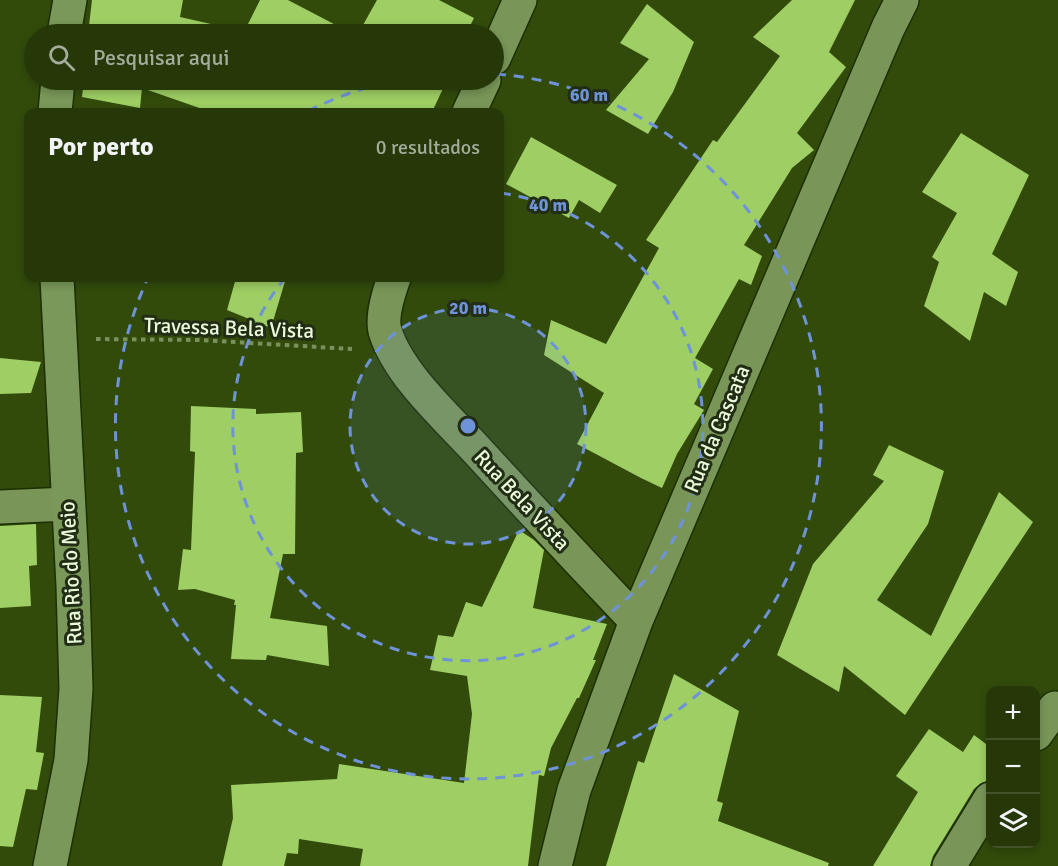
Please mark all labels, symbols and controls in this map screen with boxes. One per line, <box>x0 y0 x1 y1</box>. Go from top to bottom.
search box <box>24 24 504 90</box>
icon: search <box>45 41 78 74</box>
text: Pesquisar aqui <box>93 44 229 71</box>
text: 60 m <box>570 84 608 106</box>
text: Por perto <box>48 131 154 163</box>
text: 0 resultados <box>376 135 480 160</box>
text: 40 m <box>529 194 567 216</box>
text: 20 m <box>449 297 487 319</box>
street label: Travessa Bela Vista <box>143 312 315 344</box>
street label: Rua da Cascata <box>678 361 756 497</box>
centre of rings <box>458 416 478 436</box>
street label: Rua Bela Vista <box>469 444 575 556</box>
street label: Rua Rio do Meio <box>54 501 88 645</box>
map controls <box>986 686 1040 848</box>
button: + <box>986 686 1040 740</box>
button: − <box>986 740 1040 794</box>
button: layers <box>986 794 1040 848</box>

